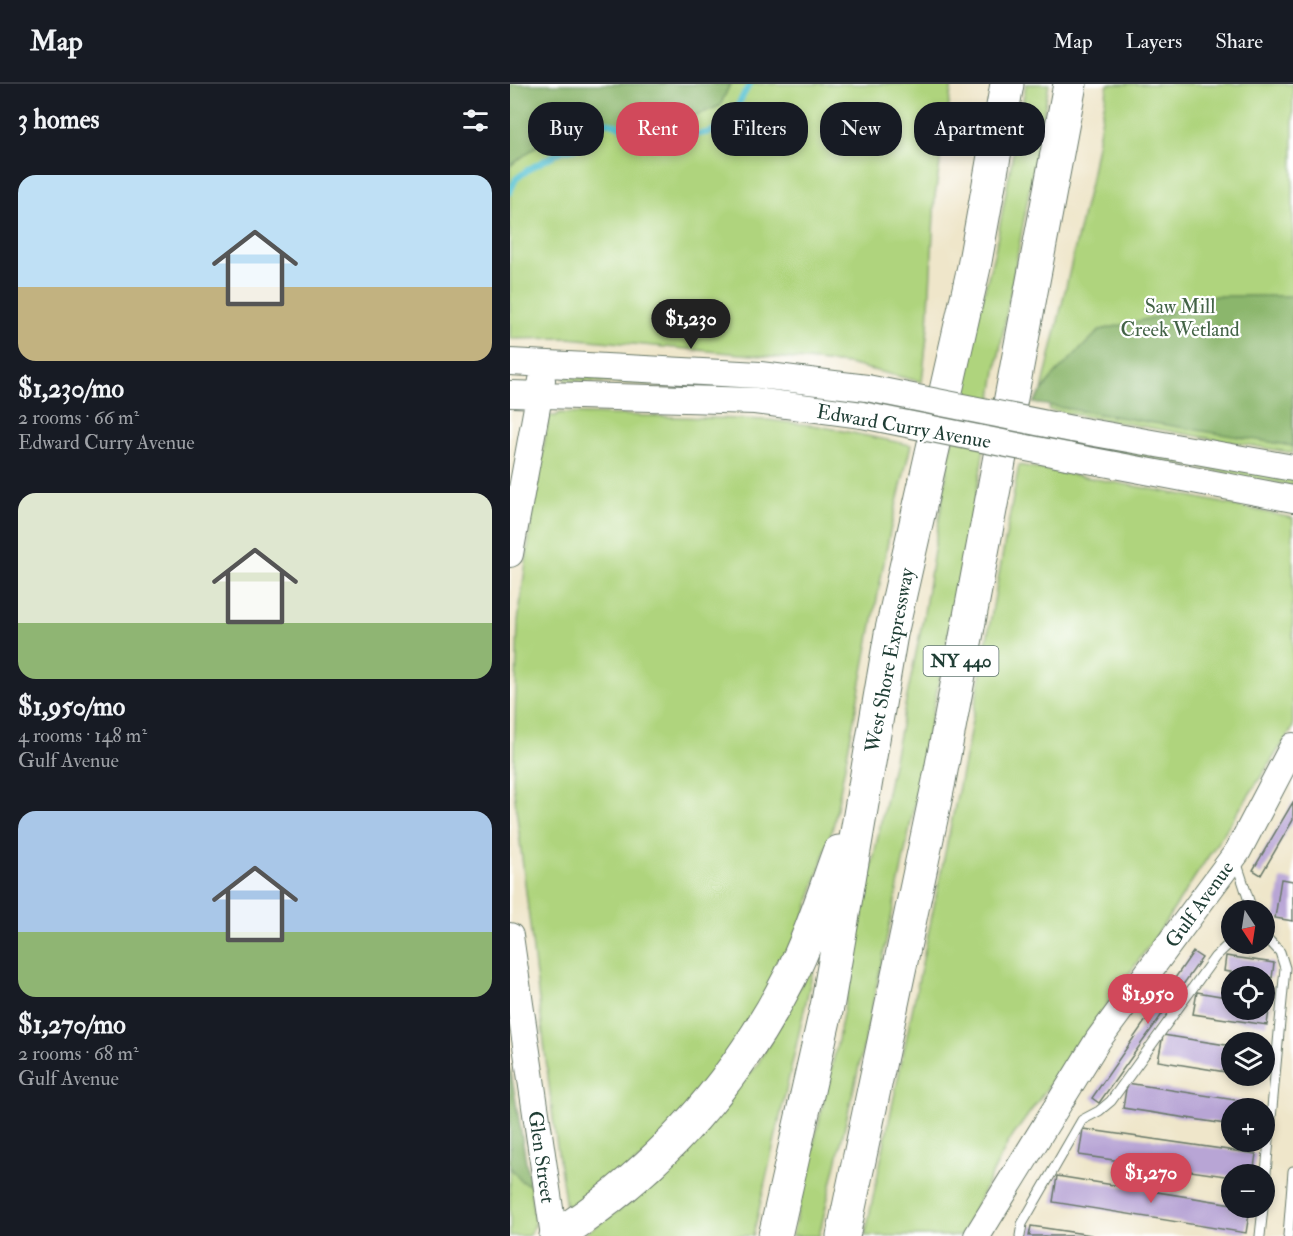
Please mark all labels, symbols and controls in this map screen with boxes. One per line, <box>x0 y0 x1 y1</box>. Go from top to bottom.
text: Map <box>30 24 83 59</box>
text: Map <box>1053 28 1093 55</box>
text: Layers <box>1126 28 1182 55</box>
text: Share <box>1215 28 1263 55</box>
chip: Buy <box>528 102 604 156</box>
chip: Rent <box>616 102 699 156</box>
chip: Filters <box>711 102 808 156</box>
chip: New <box>820 102 902 156</box>
chip: Apartment <box>914 102 1045 156</box>
text: 3 homes <box>18 104 99 136</box>
icon: filters <box>459 104 492 137</box>
icon: home <box>201 214 309 322</box>
park label: Saw Mill Creek Wetland <box>1120 294 1240 342</box>
pin: $1,230 <box>642 299 740 350</box>
text: $1,230 <box>665 306 717 331</box>
text: $1,230/mo <box>18 373 124 405</box>
street label: Edward Curry Avenue <box>815 399 993 454</box>
text: 2 rooms · 66 m² <box>18 405 139 430</box>
text: Edward Curry Avenue <box>18 430 195 455</box>
icon: home <box>201 532 309 640</box>
street label: West Shore Expressway <box>859 564 921 756</box>
road number: NY 440 <box>924 646 998 676</box>
text: $1,950/mo <box>18 691 125 723</box>
text: 4 rooms · 148 m² <box>18 723 147 748</box>
text: Gulf Avenue <box>18 748 119 773</box>
icon: home <box>201 850 309 958</box>
street label: Gulf Avenue <box>1160 856 1239 952</box>
north arrow <box>1221 900 1275 954</box>
map controls <box>1221 900 1275 1218</box>
button: locate <box>1221 966 1275 1020</box>
pin: $1,950 <box>1099 974 1197 1025</box>
text: $1,950 <box>1122 981 1174 1006</box>
text: $1,270/mo <box>18 1009 126 1041</box>
button: layers <box>1221 1032 1275 1086</box>
text: 2 rooms · 68 m² <box>18 1041 139 1066</box>
text: Gulf Avenue <box>18 1066 119 1091</box>
button: + <box>1221 1098 1275 1152</box>
street label: Glen Street <box>523 1109 560 1205</box>
pin: $1,270 <box>1102 1153 1200 1204</box>
text: $1,270 <box>1125 1160 1177 1185</box>
button: − <box>1221 1164 1275 1218</box>

